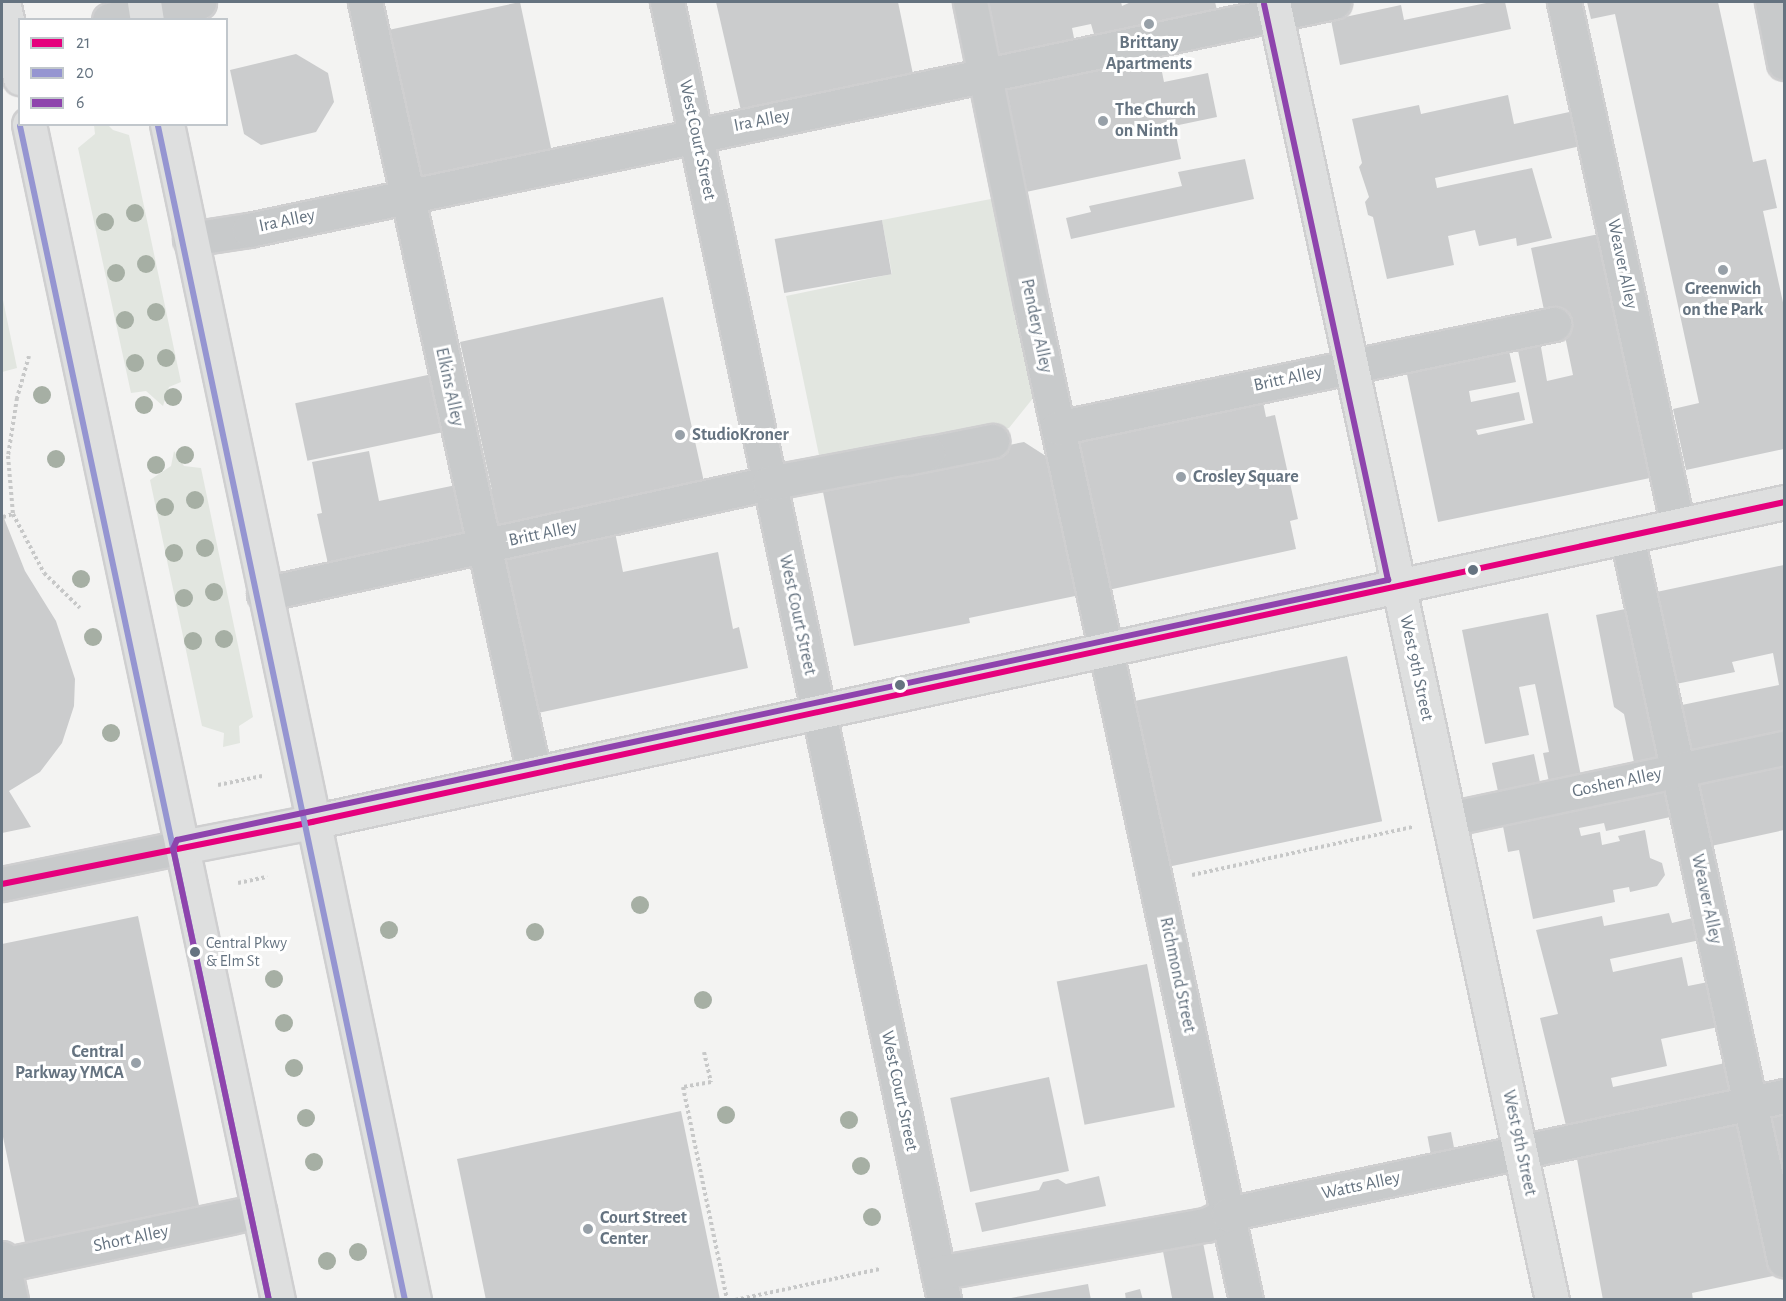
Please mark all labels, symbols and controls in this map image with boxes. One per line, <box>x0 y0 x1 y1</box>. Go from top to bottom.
marker: Brittany Apartments <box>1142 17 1156 31</box>
legend <box>18 18 228 126</box>
place label: Brittany Apartments <box>1106 33 1192 76</box>
text: 21 <box>76 34 90 52</box>
text: 20 <box>76 64 94 82</box>
street label: West Court Street <box>674 78 720 202</box>
text: 6 <box>76 94 84 112</box>
place label: The Church on Ninth <box>1115 100 1196 142</box>
street label: Ira Alley <box>732 105 792 137</box>
marker: The Church on Ninth <box>1096 114 1110 128</box>
street label: Ira Alley <box>257 205 317 237</box>
street label: Weaver Alley <box>1602 217 1642 311</box>
marker: Greenwich on the Park <box>1716 263 1730 277</box>
street label: Pendery Alley <box>1015 277 1057 375</box>
place label: Greenwich on the Park <box>1682 279 1764 322</box>
street label: Elkins Alley <box>430 346 468 428</box>
street label: Britt Alley <box>1252 361 1324 397</box>
place label: StudioKroner <box>692 424 789 446</box>
marker: StudioKroner <box>673 428 687 442</box>
place label: Crosley Square <box>1193 466 1299 488</box>
marker: Crosley Square <box>1174 470 1188 484</box>
street label: Britt Alley <box>507 516 579 552</box>
street label: West Court Street <box>774 553 820 677</box>
unlabelled marker <box>1467 564 1479 576</box>
street label: West 9th Street <box>1394 613 1438 723</box>
unlabelled marker <box>894 679 906 691</box>
street label: Goshen Alley <box>1570 763 1664 803</box>
street label: Weaver Alley <box>1686 852 1726 946</box>
street label: Richmond Street <box>1154 915 1200 1035</box>
place label: Central Pkwy & Elm St <box>206 933 287 971</box>
marker: Central Pkwy & Elm St <box>189 946 201 958</box>
street label: West Court Street <box>876 1029 922 1153</box>
place label: Central Parkway YMCA <box>15 1042 124 1084</box>
marker: Central Parkway YMCA <box>129 1056 143 1070</box>
street label: West 9th Street <box>1497 1088 1541 1198</box>
street label: Watts Alley <box>1320 1167 1402 1205</box>
place label: Court Street Center <box>600 1208 687 1250</box>
street label: Short Alley <box>92 1221 170 1257</box>
marker: Court Street Center <box>581 1222 595 1236</box>

